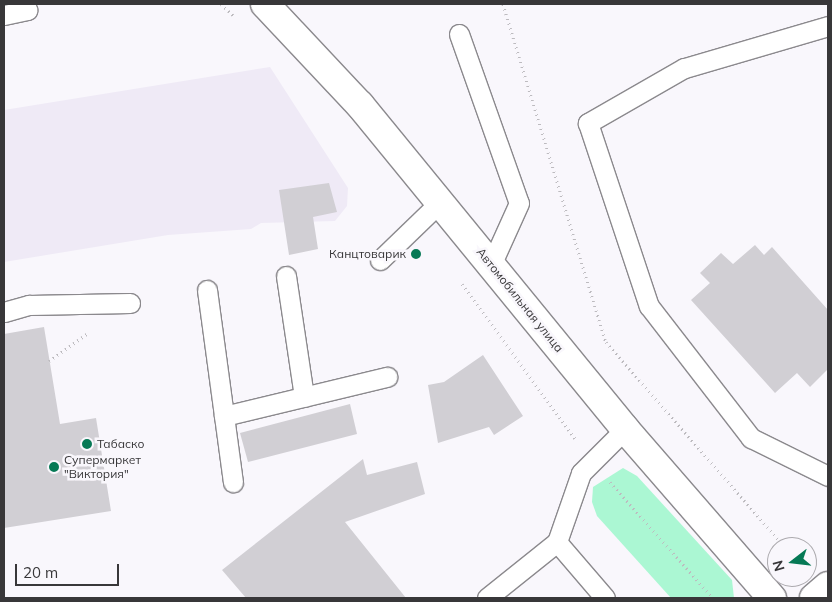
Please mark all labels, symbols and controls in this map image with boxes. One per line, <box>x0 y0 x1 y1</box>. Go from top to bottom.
street label: Автомобильная улица <box>473 245 567 355</box>
place label: Канцтоварик <box>329 247 406 261</box>
marker: Канцтоварик <box>410 248 422 260</box>
place label: Табаско <box>97 437 144 451</box>
marker: Табаско <box>81 438 93 450</box>
place label: Супермаркет "Виктория" <box>64 453 141 481</box>
marker: Супермаркет "Виктория" <box>48 461 60 473</box>
north arrow <box>767 537 817 587</box>
scale bar <box>18 554 121 586</box>
text: N <box>768 558 789 573</box>
text: 20 m <box>23 563 58 582</box>

